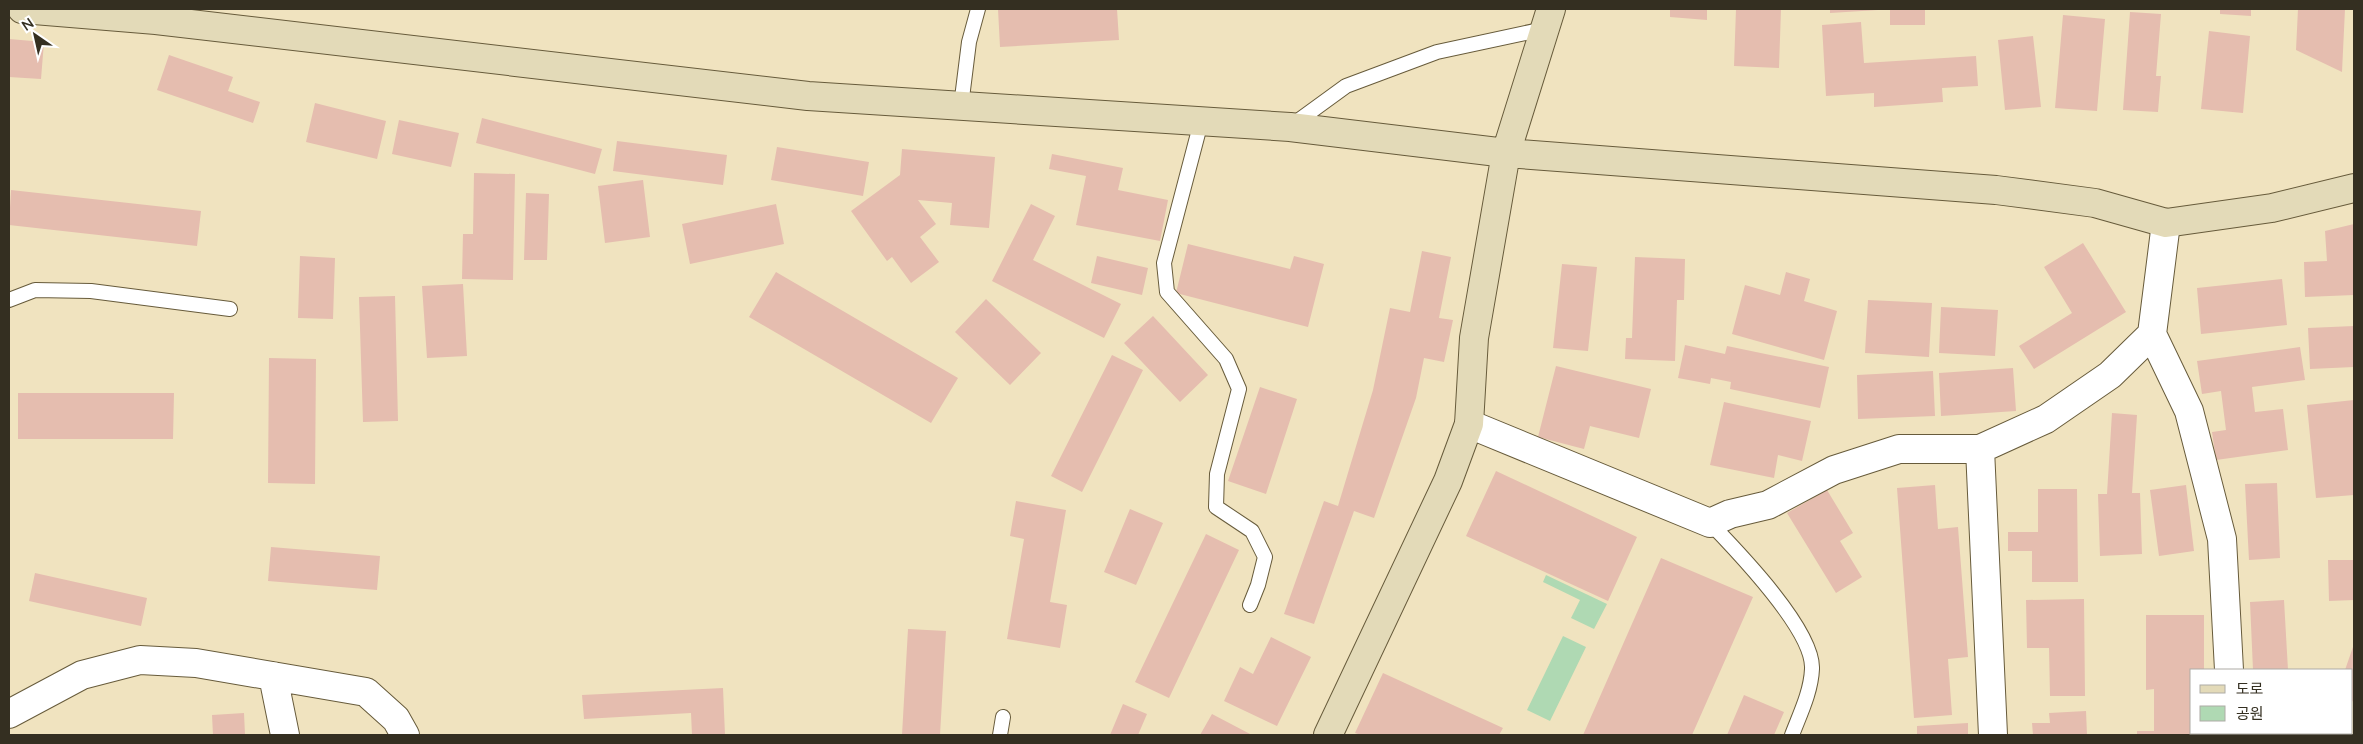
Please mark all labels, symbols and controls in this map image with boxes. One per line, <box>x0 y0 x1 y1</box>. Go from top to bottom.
north arrow <box>10 10 60 60</box>
text: N <box>18 14 37 34</box>
legend <box>2190 669 2353 734</box>
text: 도로 <box>2236 679 2264 697</box>
text: 공원 <box>2236 704 2264 722</box>

